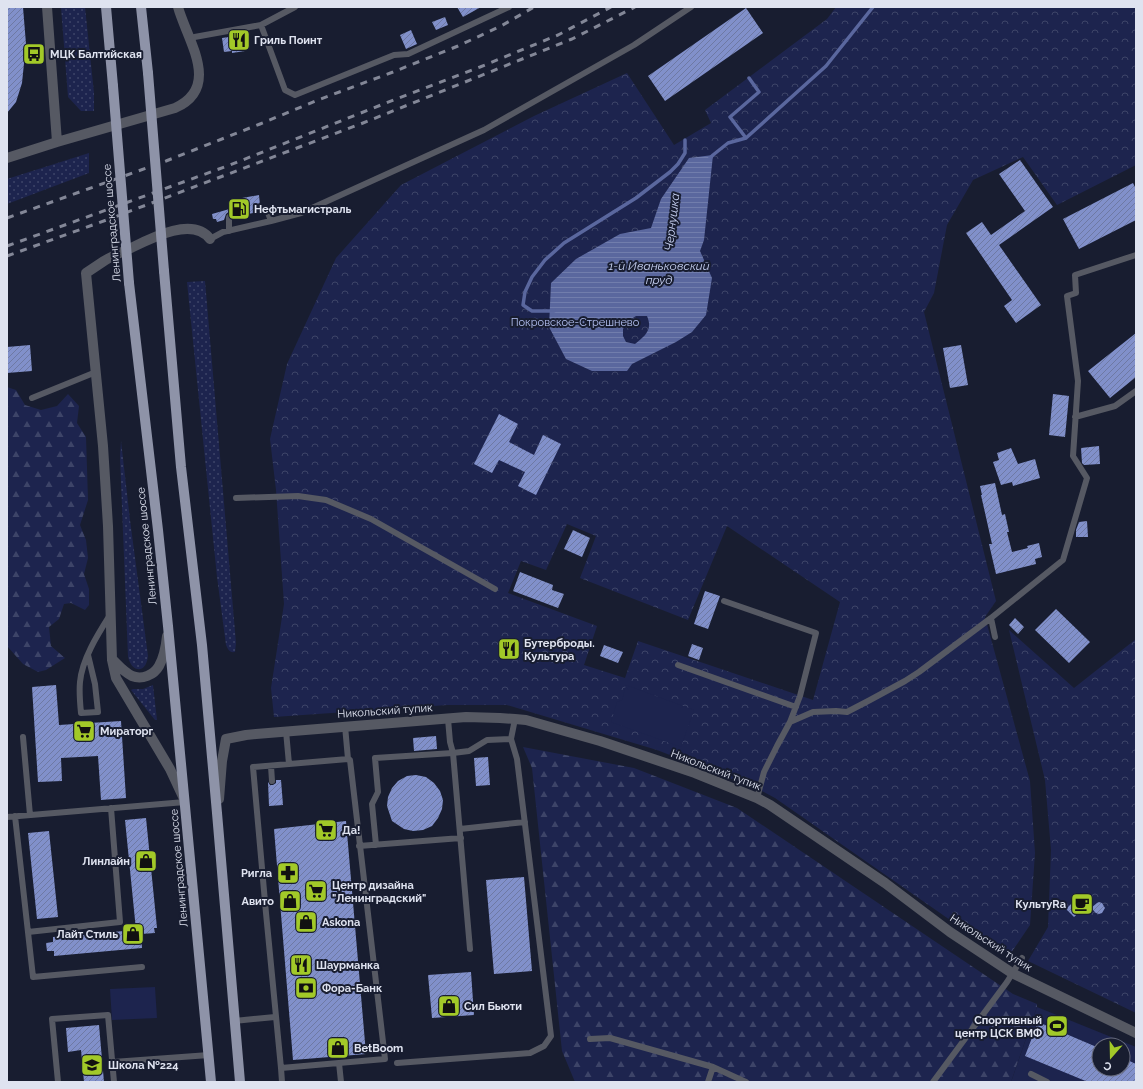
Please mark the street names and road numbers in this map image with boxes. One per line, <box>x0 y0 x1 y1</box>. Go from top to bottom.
street label: Ленинградское шоссе <box>100 163 124 283</box>
street label: Ленинградское шоссе <box>134 486 160 606</box>
street label: Никольский тупик <box>337 701 433 721</box>
street label: Никольский тупик <box>669 747 763 793</box>
street label: Ленинградское шоссе <box>167 808 191 928</box>
street label: Никольский тупик <box>947 912 1035 975</box>

